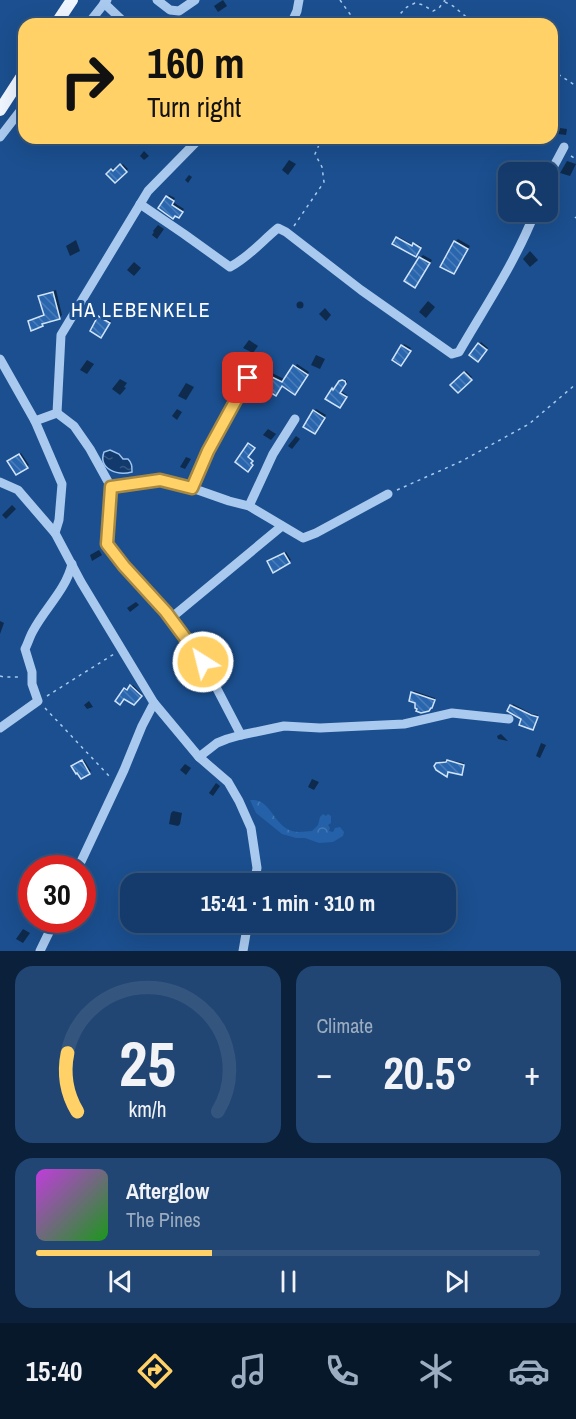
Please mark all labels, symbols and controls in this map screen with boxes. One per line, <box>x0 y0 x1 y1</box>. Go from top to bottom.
text: 160 m <box>147 35 245 91</box>
icon: right <box>48 42 126 120</box>
text: Turn right <box>147 89 241 125</box>
map controls <box>498 162 558 222</box>
button: search <box>498 162 558 222</box>
district label: HA LEBENKELE <box>71 296 211 323</box>
pin <box>222 352 273 403</box>
icon: arrive <box>231 361 264 394</box>
position arrow <box>171 630 235 694</box>
speed limit sign: 30 <box>18 855 96 933</box>
text: 15:41 · 1 min · 310 m <box>201 888 375 918</box>
text: Climate <box>317 1012 373 1039</box>
text: 25 <box>119 1021 176 1105</box>
text: 20.5° <box>383 1042 473 1103</box>
text: − <box>317 1051 332 1095</box>
text: + <box>524 1051 540 1095</box>
text: km/h <box>129 1095 167 1124</box>
text: Afterglow <box>126 1176 209 1206</box>
text: The Pines <box>126 1206 201 1233</box>
icon: previous <box>104 1265 137 1298</box>
icon: pause <box>272 1265 305 1298</box>
icon: next <box>440 1265 473 1298</box>
icon: directions <box>134 1350 176 1392</box>
icon: music <box>228 1350 270 1392</box>
icon: phone <box>321 1350 363 1392</box>
icon: climate <box>415 1350 457 1392</box>
icon: car <box>508 1350 550 1392</box>
text: 15:40 <box>26 1353 82 1389</box>

